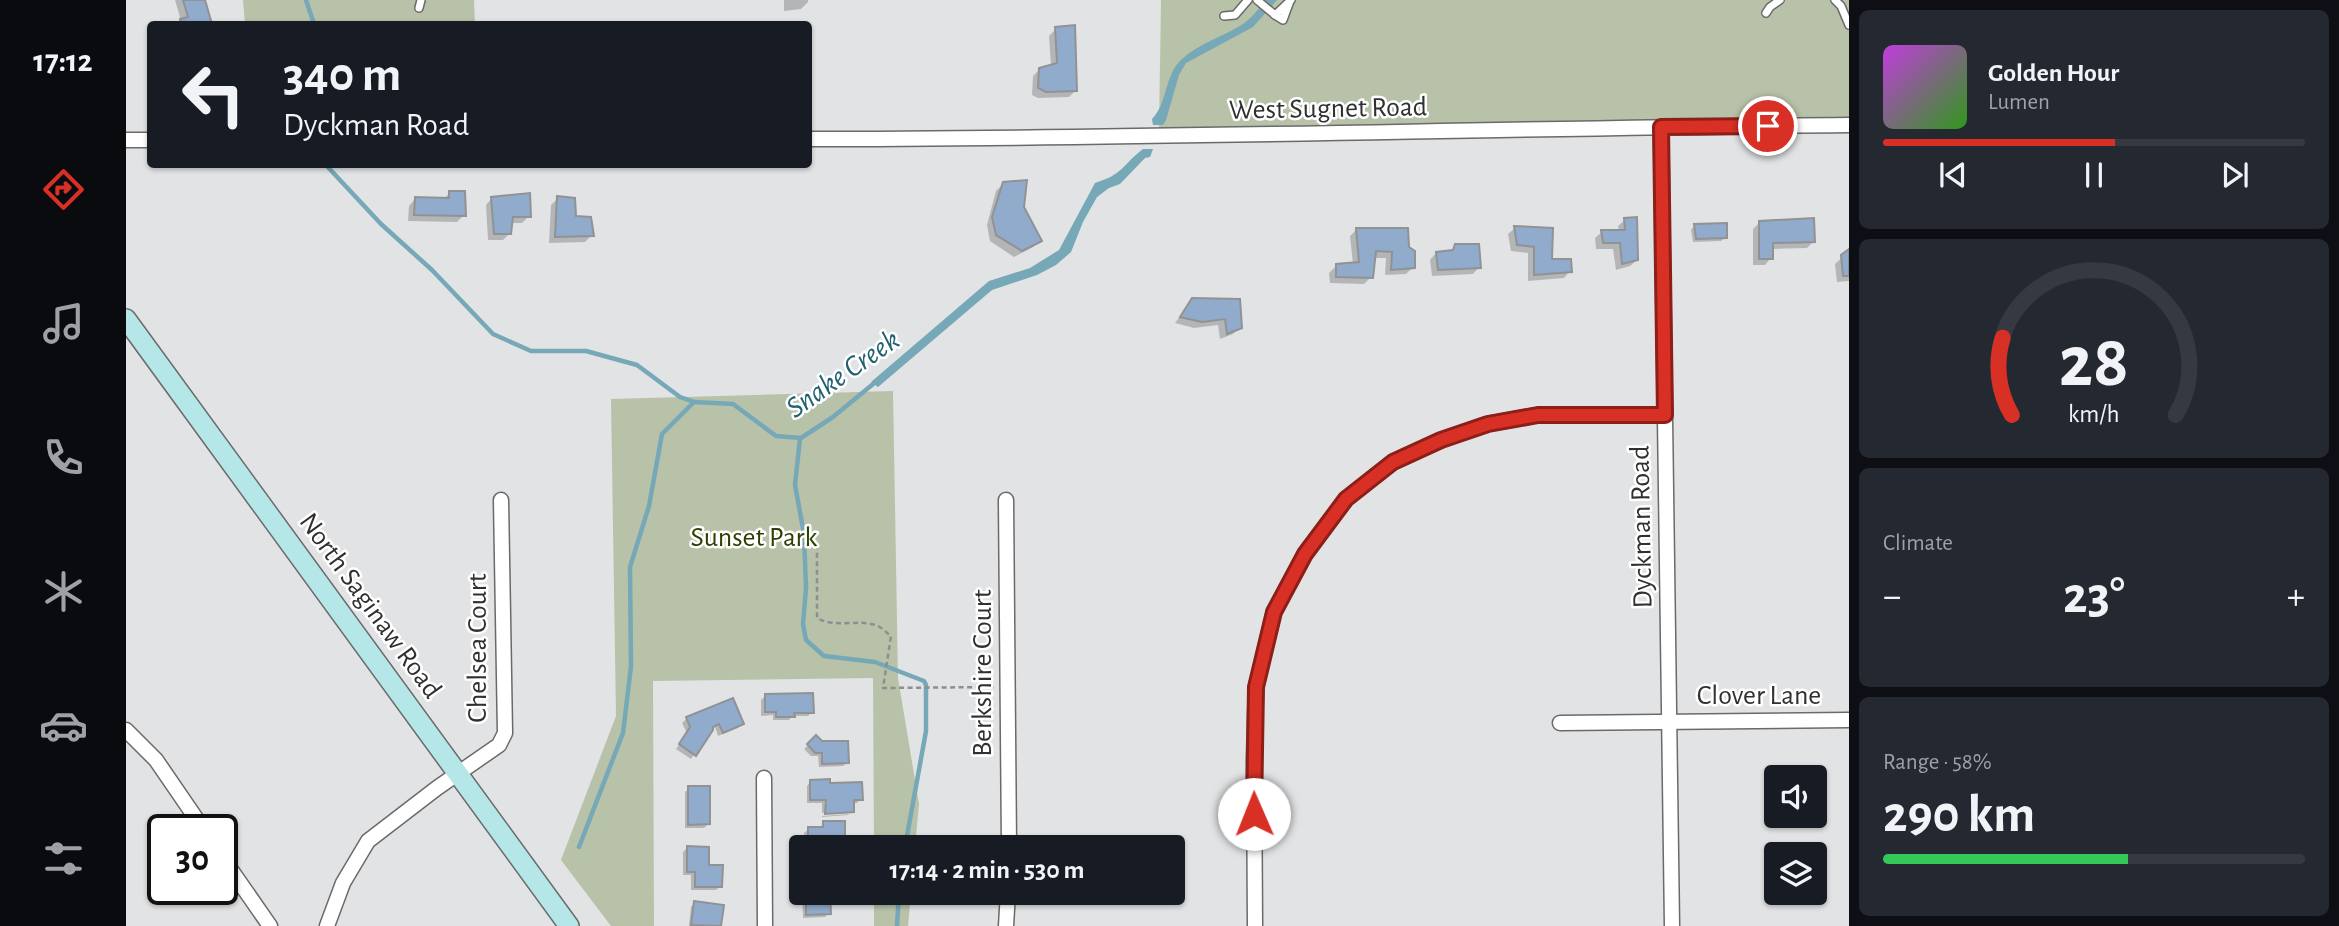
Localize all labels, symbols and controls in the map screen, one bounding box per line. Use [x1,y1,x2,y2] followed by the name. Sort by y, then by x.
[33,45,93,77] text: 17:12
[168,49,259,140] icon: left
[283,51,401,100] text: 340 m
[1988,60,2119,86] text: Golden Hour
[1988,91,2050,114] text: Lumen
[1229,93,1427,125] street label: West Sugnet Road
[1738,96,1798,156] pin
[1749,107,1787,145] icon: arrive
[283,109,469,141] text: Dyckman Road
[1934,156,1972,194] icon: previous
[2075,156,2113,194] icon: pause
[2216,156,2254,194] icon: next
[39,165,88,214] icon: directions
[39,299,88,348] icon: music
[781,324,905,424] water label: Snake Creek
[2059,327,2129,400] text: 28
[2068,401,2120,426] text: km/h
[39,433,88,482] icon: phone
[1627,445,1657,609] street label: Dyckman Road
[294,508,446,704] street label: North Saginaw Road
[691,524,818,552] park label: Sunset Park
[1883,532,1953,555] text: Climate
[39,567,88,616] icon: climate
[2063,570,2125,622] text: 23°
[464,573,492,723] street label: Chelsea Court
[1883,578,1901,616] text: −
[2287,578,2305,616] text: +
[969,589,997,757] street label: Berkshire Court
[1697,682,1821,710] street label: Clover Lane
[39,701,88,750] icon: car
[1883,751,1992,774] text: Range · 58%
[1764,765,1827,905] map controls
[1764,765,1827,828] button: sound
[1217,777,1291,851] position arrow
[1883,789,2035,841] text: 290 km
[147,814,238,905] speed limit sign: 30
[39,834,88,883] icon: filters
[1764,842,1827,905] button: layers
[889,857,1085,883] text: 17:14 · 2 min · 530 m

